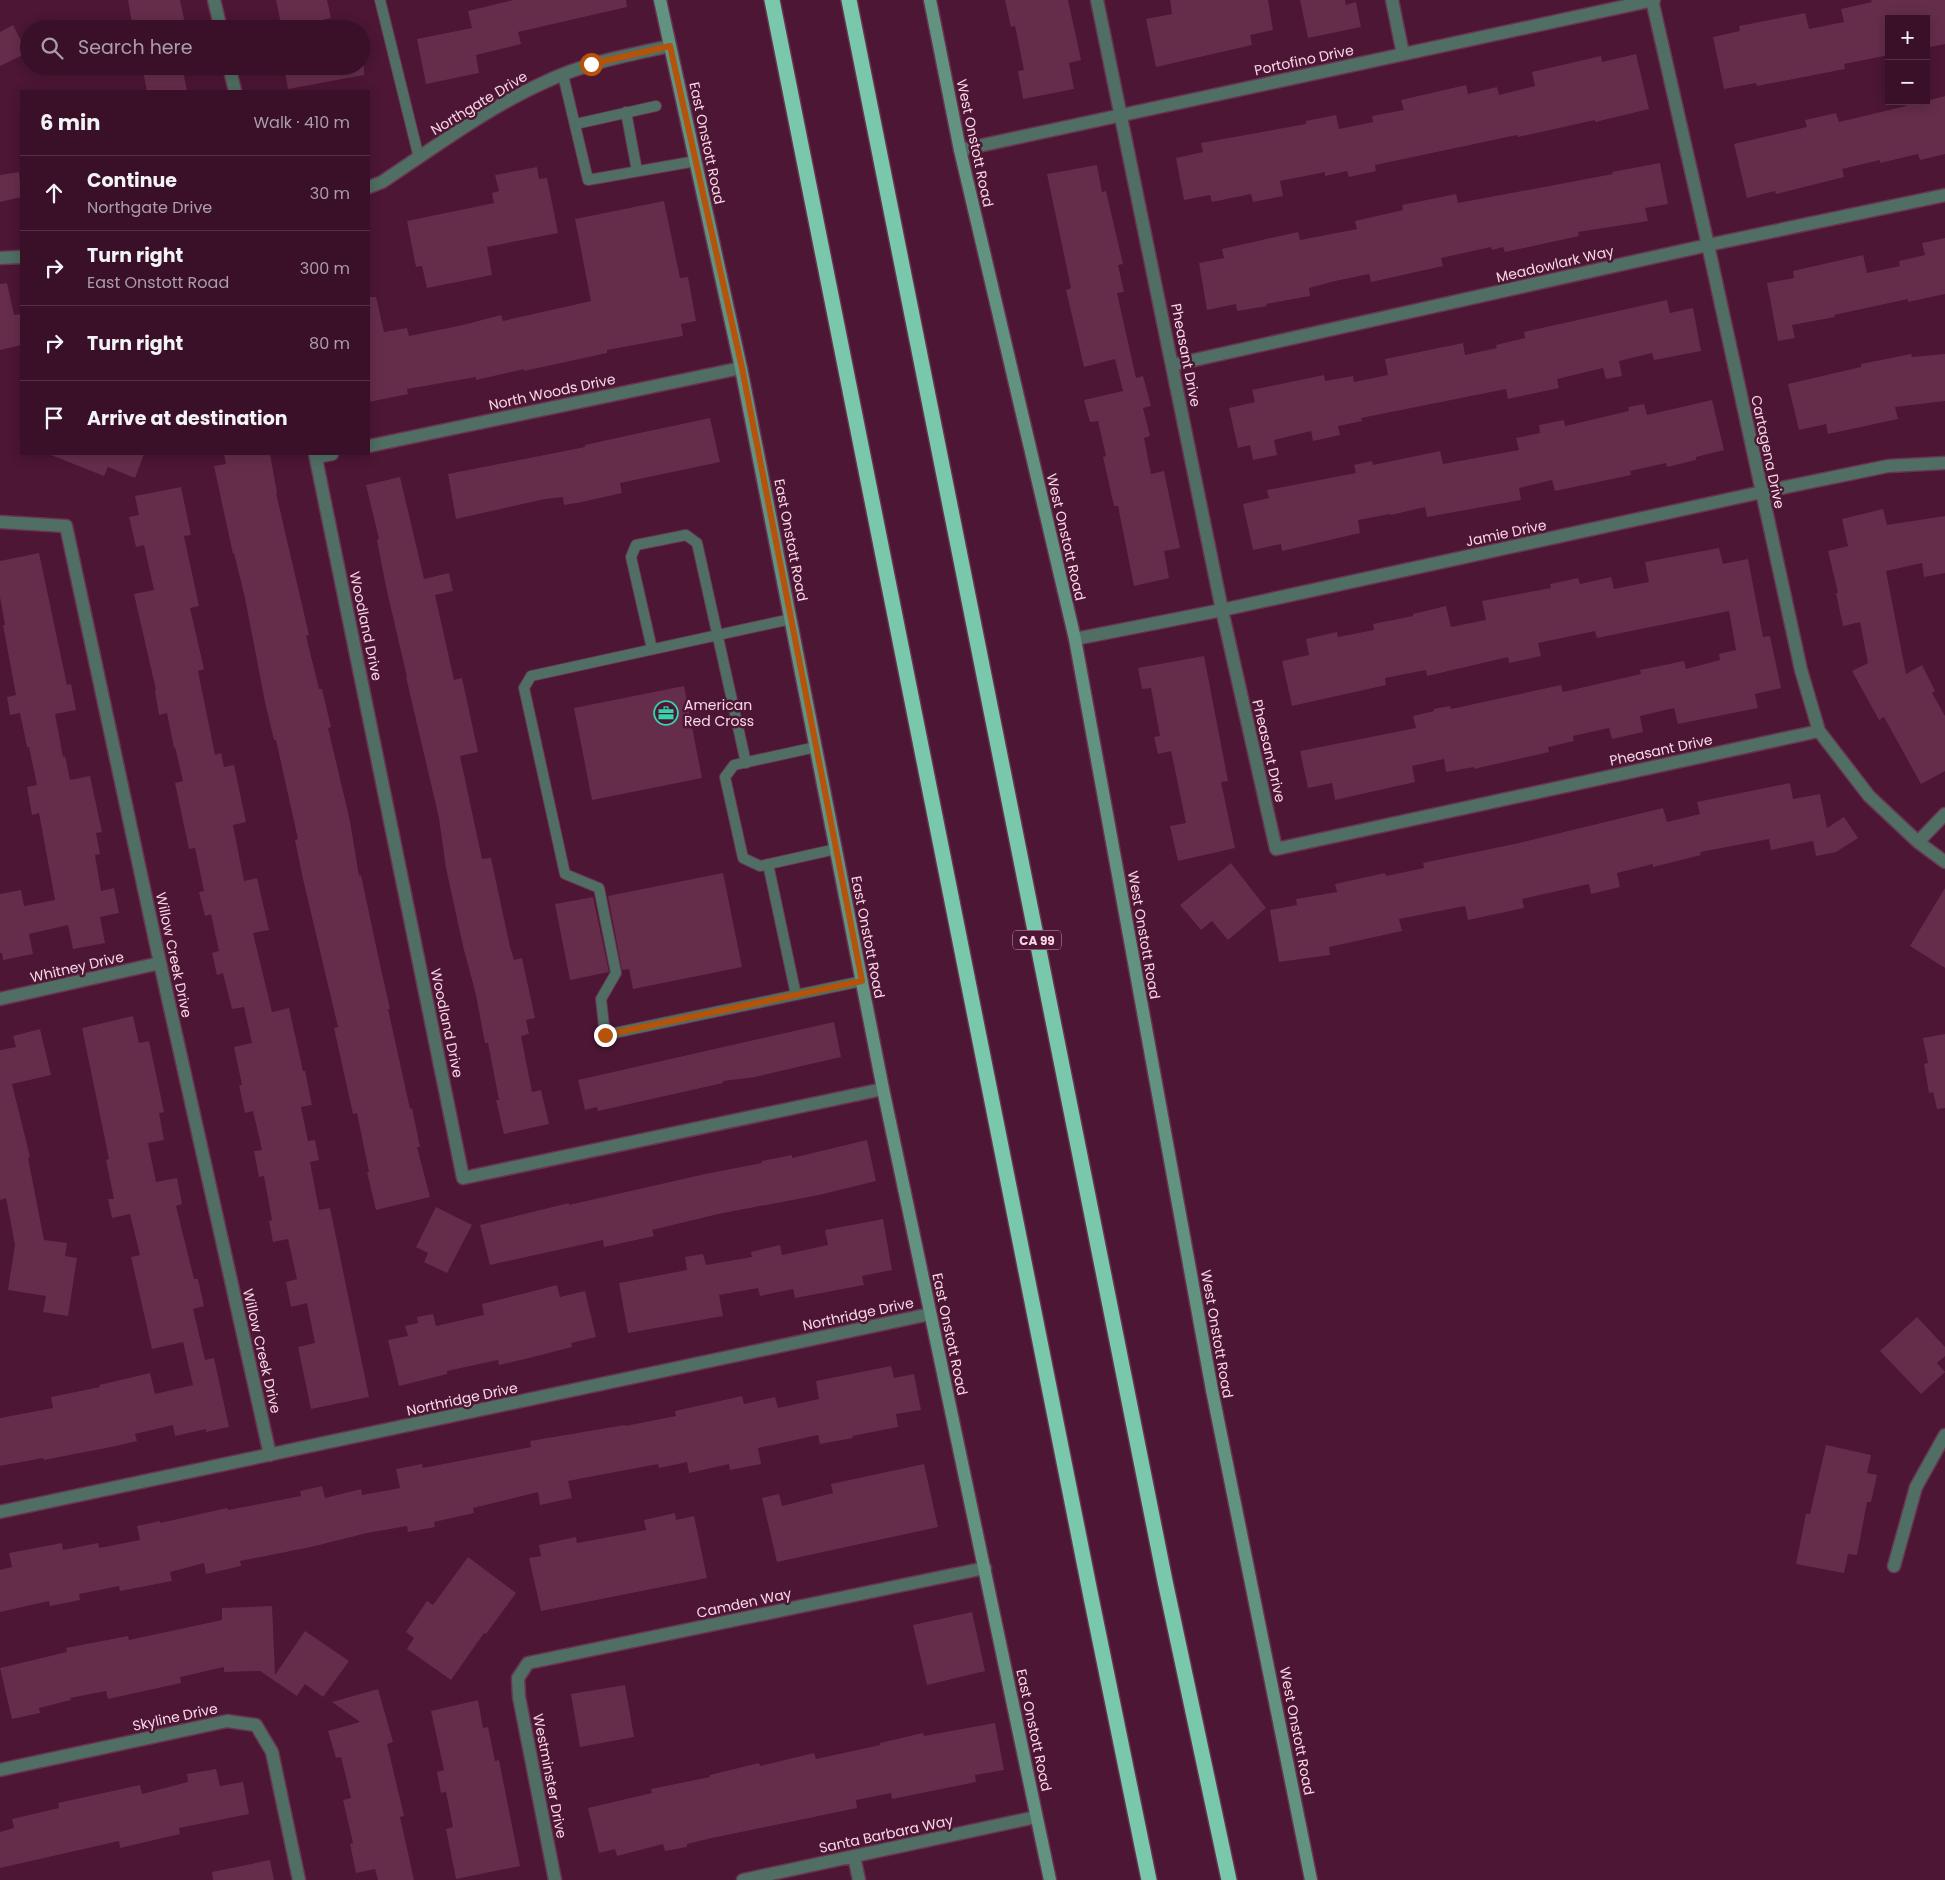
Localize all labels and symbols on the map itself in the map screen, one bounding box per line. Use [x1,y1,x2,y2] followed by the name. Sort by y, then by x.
[1252,40,1356,80] street label: Portofino Drive
[580,53,603,76] route start
[427,66,531,140] street label: Northgate Drive
[952,77,998,209] street label: West Onstott Road
[684,80,730,206] street label: East Onstott Road
[1494,241,1616,287] street label: Meadowlark Way
[1166,302,1206,409] street label: Pheasant Drive
[487,369,617,415] street label: North Woods Drive
[1746,393,1790,511] street label: Cartagena Drive
[1042,471,1090,603] street label: West Onstott Road
[769,477,813,603] street label: East Onstott Road
[1464,515,1549,551] street label: Jamie Drive
[345,570,387,683] street label: Woodland Drive
[684,695,754,731] place label: American Red Cross
[1247,698,1291,805] street label: Pheasant Drive
[653,700,679,726] office icon: American Red Cross
[1608,729,1715,771] street label: Pheasant Drive
[1123,869,1165,1001] street label: West Onstott Road
[846,874,890,1000] street label: East Onstott Road
[151,891,197,1020] street label: Willow Creek Drive
[1013,930,1061,950] road number: CA 99
[28,946,126,987] street label: Whitney Drive
[426,967,468,1080] street label: Woodland Drive
[594,1024,617,1047] route end
[1196,1268,1238,1400] street label: West Onstott Road
[927,1271,973,1397] street label: East Onstott Road
[238,1287,286,1416] street label: Willow Creek Drive
[801,1292,916,1336] street label: Northridge Drive
[405,1377,520,1421] street label: Northridge Drive
[695,1583,793,1623] street label: Camden Way
[1275,1665,1319,1797] street label: West Onstott Road
[1011,1667,1057,1793] street label: East Onstott Road
[131,1698,220,1736] street label: Skyline Drive
[528,1712,572,1840] street label: Westminster Drive
[817,1810,955,1858] street label: Santa Barbara Way

